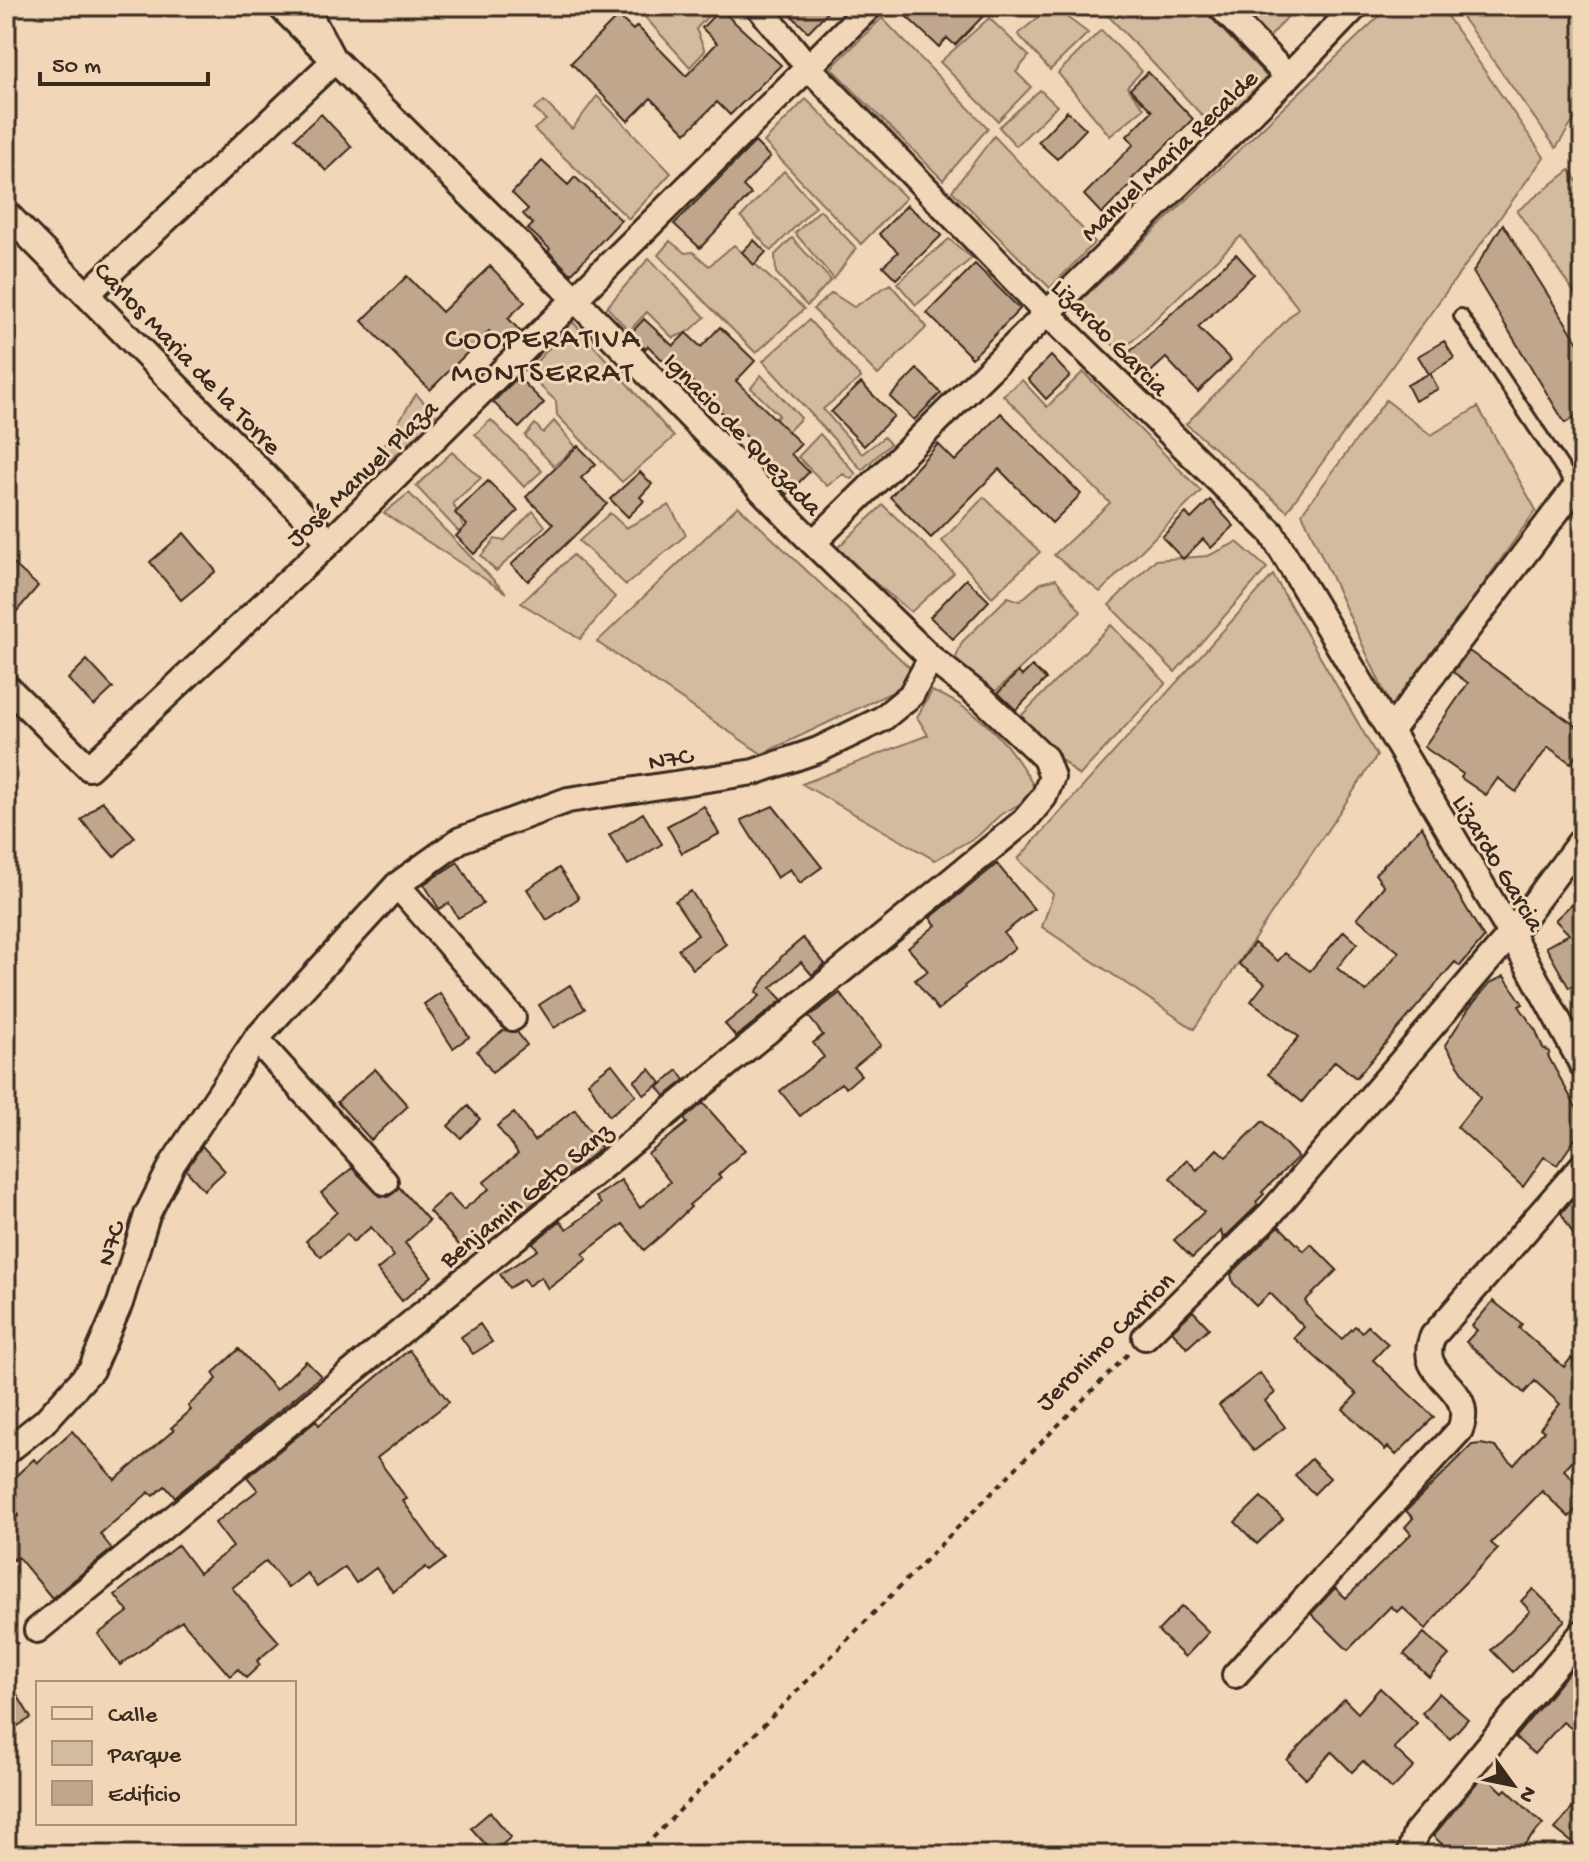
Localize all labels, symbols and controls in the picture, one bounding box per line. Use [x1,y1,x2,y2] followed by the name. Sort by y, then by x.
[40,36,208,86] scale bar
[52,53,101,82] text: 50 m
[1076,64,1267,250] street label: Manuel Maria Recalde
[85,257,287,464] street label: Carlos Maria de la Torre
[1042,274,1174,406] street label: Lizardo Garcia
[445,324,641,393] district label: COOPERATIVA MONTSERRAT
[655,348,828,525] street label: Ignacio de Quezada
[282,394,448,556] street label: José Manuel Plaza
[646,742,697,780] street label: N7C
[1443,790,1550,940] street label: Lizardo Garcia
[434,1117,622,1278] street label: Benjamin Geto Sanz
[92,1217,135,1270] street label: N7C
[1031,1267,1184,1419] street label: Jeronimo Carrion
[36,1681,296,1825] legend
[108,1702,158,1731] text: Calle
[107,1742,182,1771] text: Parque
[1473,1745,1553,1825] north arrow
[1512,1781,1541,1807] text: N
[108,1782,181,1811] text: Edificio

